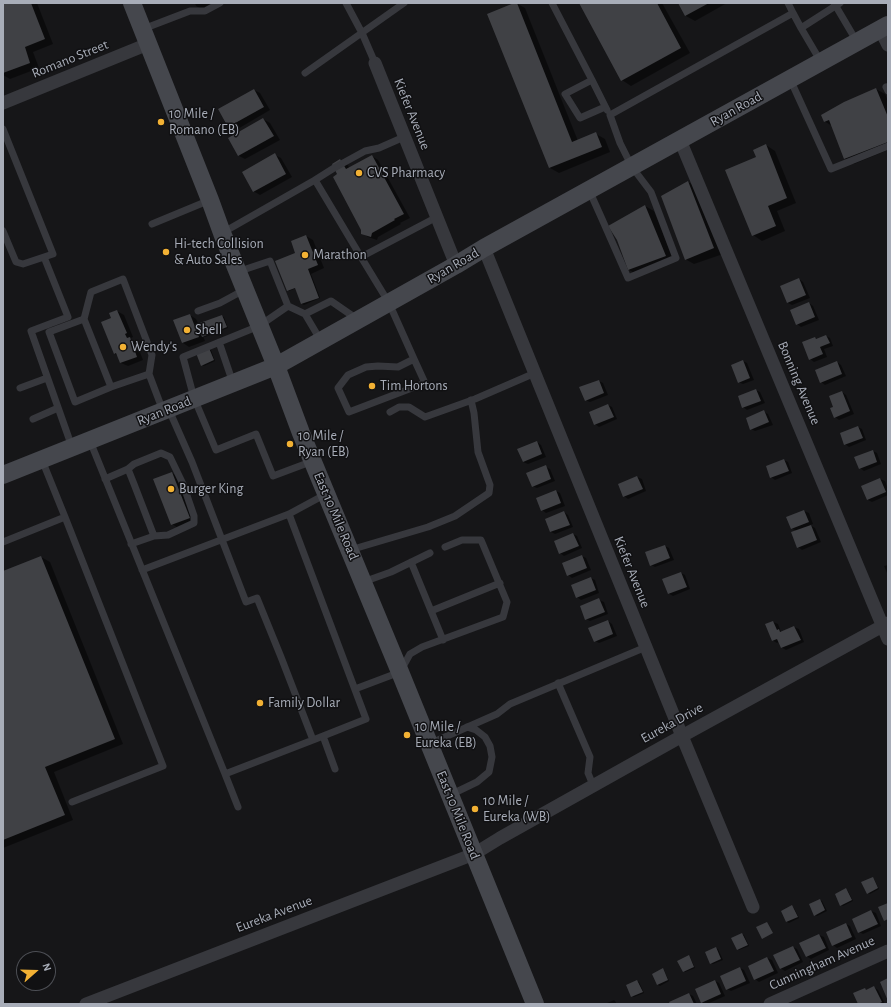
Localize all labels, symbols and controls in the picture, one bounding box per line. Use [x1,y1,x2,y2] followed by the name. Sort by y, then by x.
[29,36,111,82] street label: Romano Street
[390,76,434,152] street label: Kiefer Avenue
[707,88,765,130] street label: Ryan Road
[169,106,240,138] place label: 10 Mile / Romano (EB)
[156,117,166,127] marker: 10 Mile / Romano (EB)
[367,165,445,181] place label: CVS Pharmacy
[354,168,364,178] marker: CVS Pharmacy
[174,236,264,268] place label: Hi-tech Collision & Auto Sales
[424,244,482,288] street label: Ryan Road
[161,247,171,257] marker: Hi-tech Collision & Auto Sales
[313,247,367,263] place label: Marathon
[300,250,310,260] marker: Marathon
[195,322,222,338] place label: Shell
[182,325,192,335] marker: Shell
[131,339,177,355] place label: Wendy's
[774,339,824,427] street label: Bonning Avenue
[118,342,128,352] marker: Wendy's
[380,378,448,394] place label: Tim Hortons
[367,381,377,391] marker: Tim Hortons
[134,393,194,429] street label: Ryan Road
[298,428,350,460] place label: 10 Mile / Ryan (EB)
[285,439,295,449] marker: 10 Mile / Ryan (EB)
[310,469,362,563] street label: East 10 Mile Road
[179,481,243,497] place label: Burger King
[166,484,176,494] marker: Burger King
[610,534,654,610] street label: Kiefer Avenue
[268,695,340,711] place label: Family Dollar
[255,698,265,708] marker: Family Dollar
[638,699,706,747] street label: Eureka Drive
[415,719,477,752] place label: 10 Mile / Eureka (EB)
[402,730,412,740] marker: 10 Mile / Eureka (EB)
[433,768,483,862] street label: East 10 Mile Road
[483,793,551,826] place label: 10 Mile / Eureka (WB)
[470,804,480,814] marker: 10 Mile / Eureka (WB)
[234,892,314,936] street label: Eureka Avenue
[767,932,877,994] street label: Cunningham Avenue
[16,951,56,991] north arrow
[40,962,53,973] text: N

